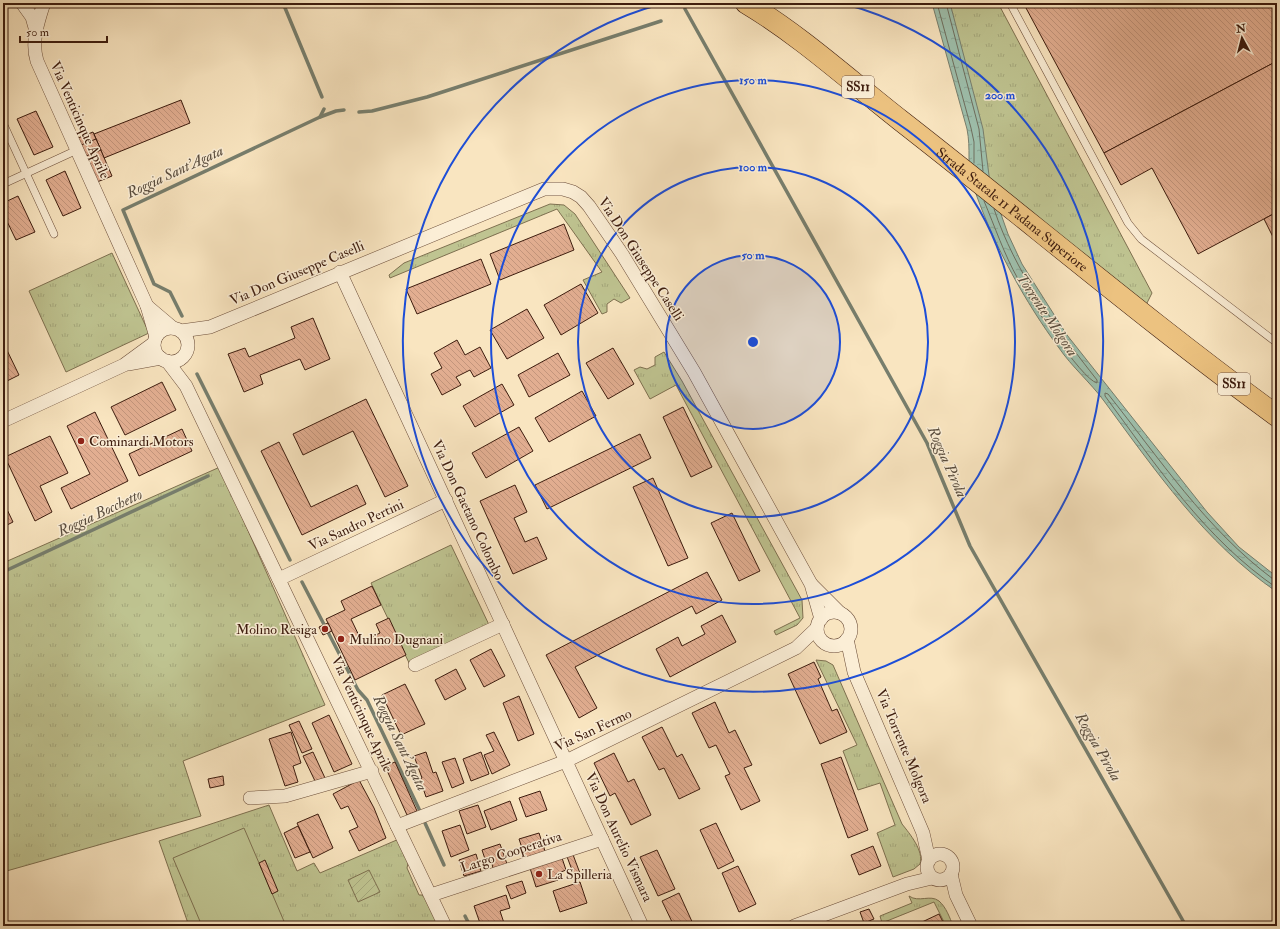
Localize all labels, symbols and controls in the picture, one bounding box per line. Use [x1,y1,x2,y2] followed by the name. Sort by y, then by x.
[20,18,107,44] scale bar
[1222,18,1262,58] north arrow
[1234,21,1248,36] text: N
[26,25,50,40] text: 50 m
[46,59,114,182] street label: Via Venticinque Aprile
[739,73,767,88] text: 150 m
[842,76,874,98] road number: SS11
[985,88,1016,103] text: 200 m
[123,141,227,203] water label: Roggia Sant'Agata
[933,143,1092,275] street label: Strada Statale 11 Padana Superiore
[739,160,768,175] text: 100 m
[594,194,688,325] street label: Via Don Giuseppe Caselli
[227,237,367,310] street label: Via Don Giuseppe Caselli
[741,248,765,263] text: 50 m
[1012,270,1082,360] water label: Torrente Molgora
[746,335,760,349] centre of rings
[1218,373,1250,395] road number: SS11
[922,422,971,501] water label: Roggia Pirola
[89,433,194,450] place label: Cominardi Motors
[76,436,86,446] marker: Cominardi Motors
[428,437,508,583] street label: Via Don Gaetano Colombo
[54,485,145,541] water label: Roggia Bocchetto
[306,495,406,554] street label: Via Sandro Pertini
[236,621,317,638] place label: Molino Resiga
[320,624,330,634] marker: Molino Resiga
[349,631,443,648] place label: Mulino Dugnani
[336,634,346,644] marker: Mulino Dugnani
[327,653,396,775] street label: Via Venticinque Aprile
[872,686,936,806] street label: Via Torrente Molgora
[368,691,432,794] water label: Roggia Sant'Agata
[552,705,634,755] street label: Via San Fermo
[1070,708,1125,785] water label: Roggia Pirola
[582,770,657,905] street label: Via Don Aurelio Vismara
[458,828,564,877] street label: Largo Cooperativa
[547,866,612,884] place label: La Spilleria
[534,869,544,879] marker: La Spilleria

